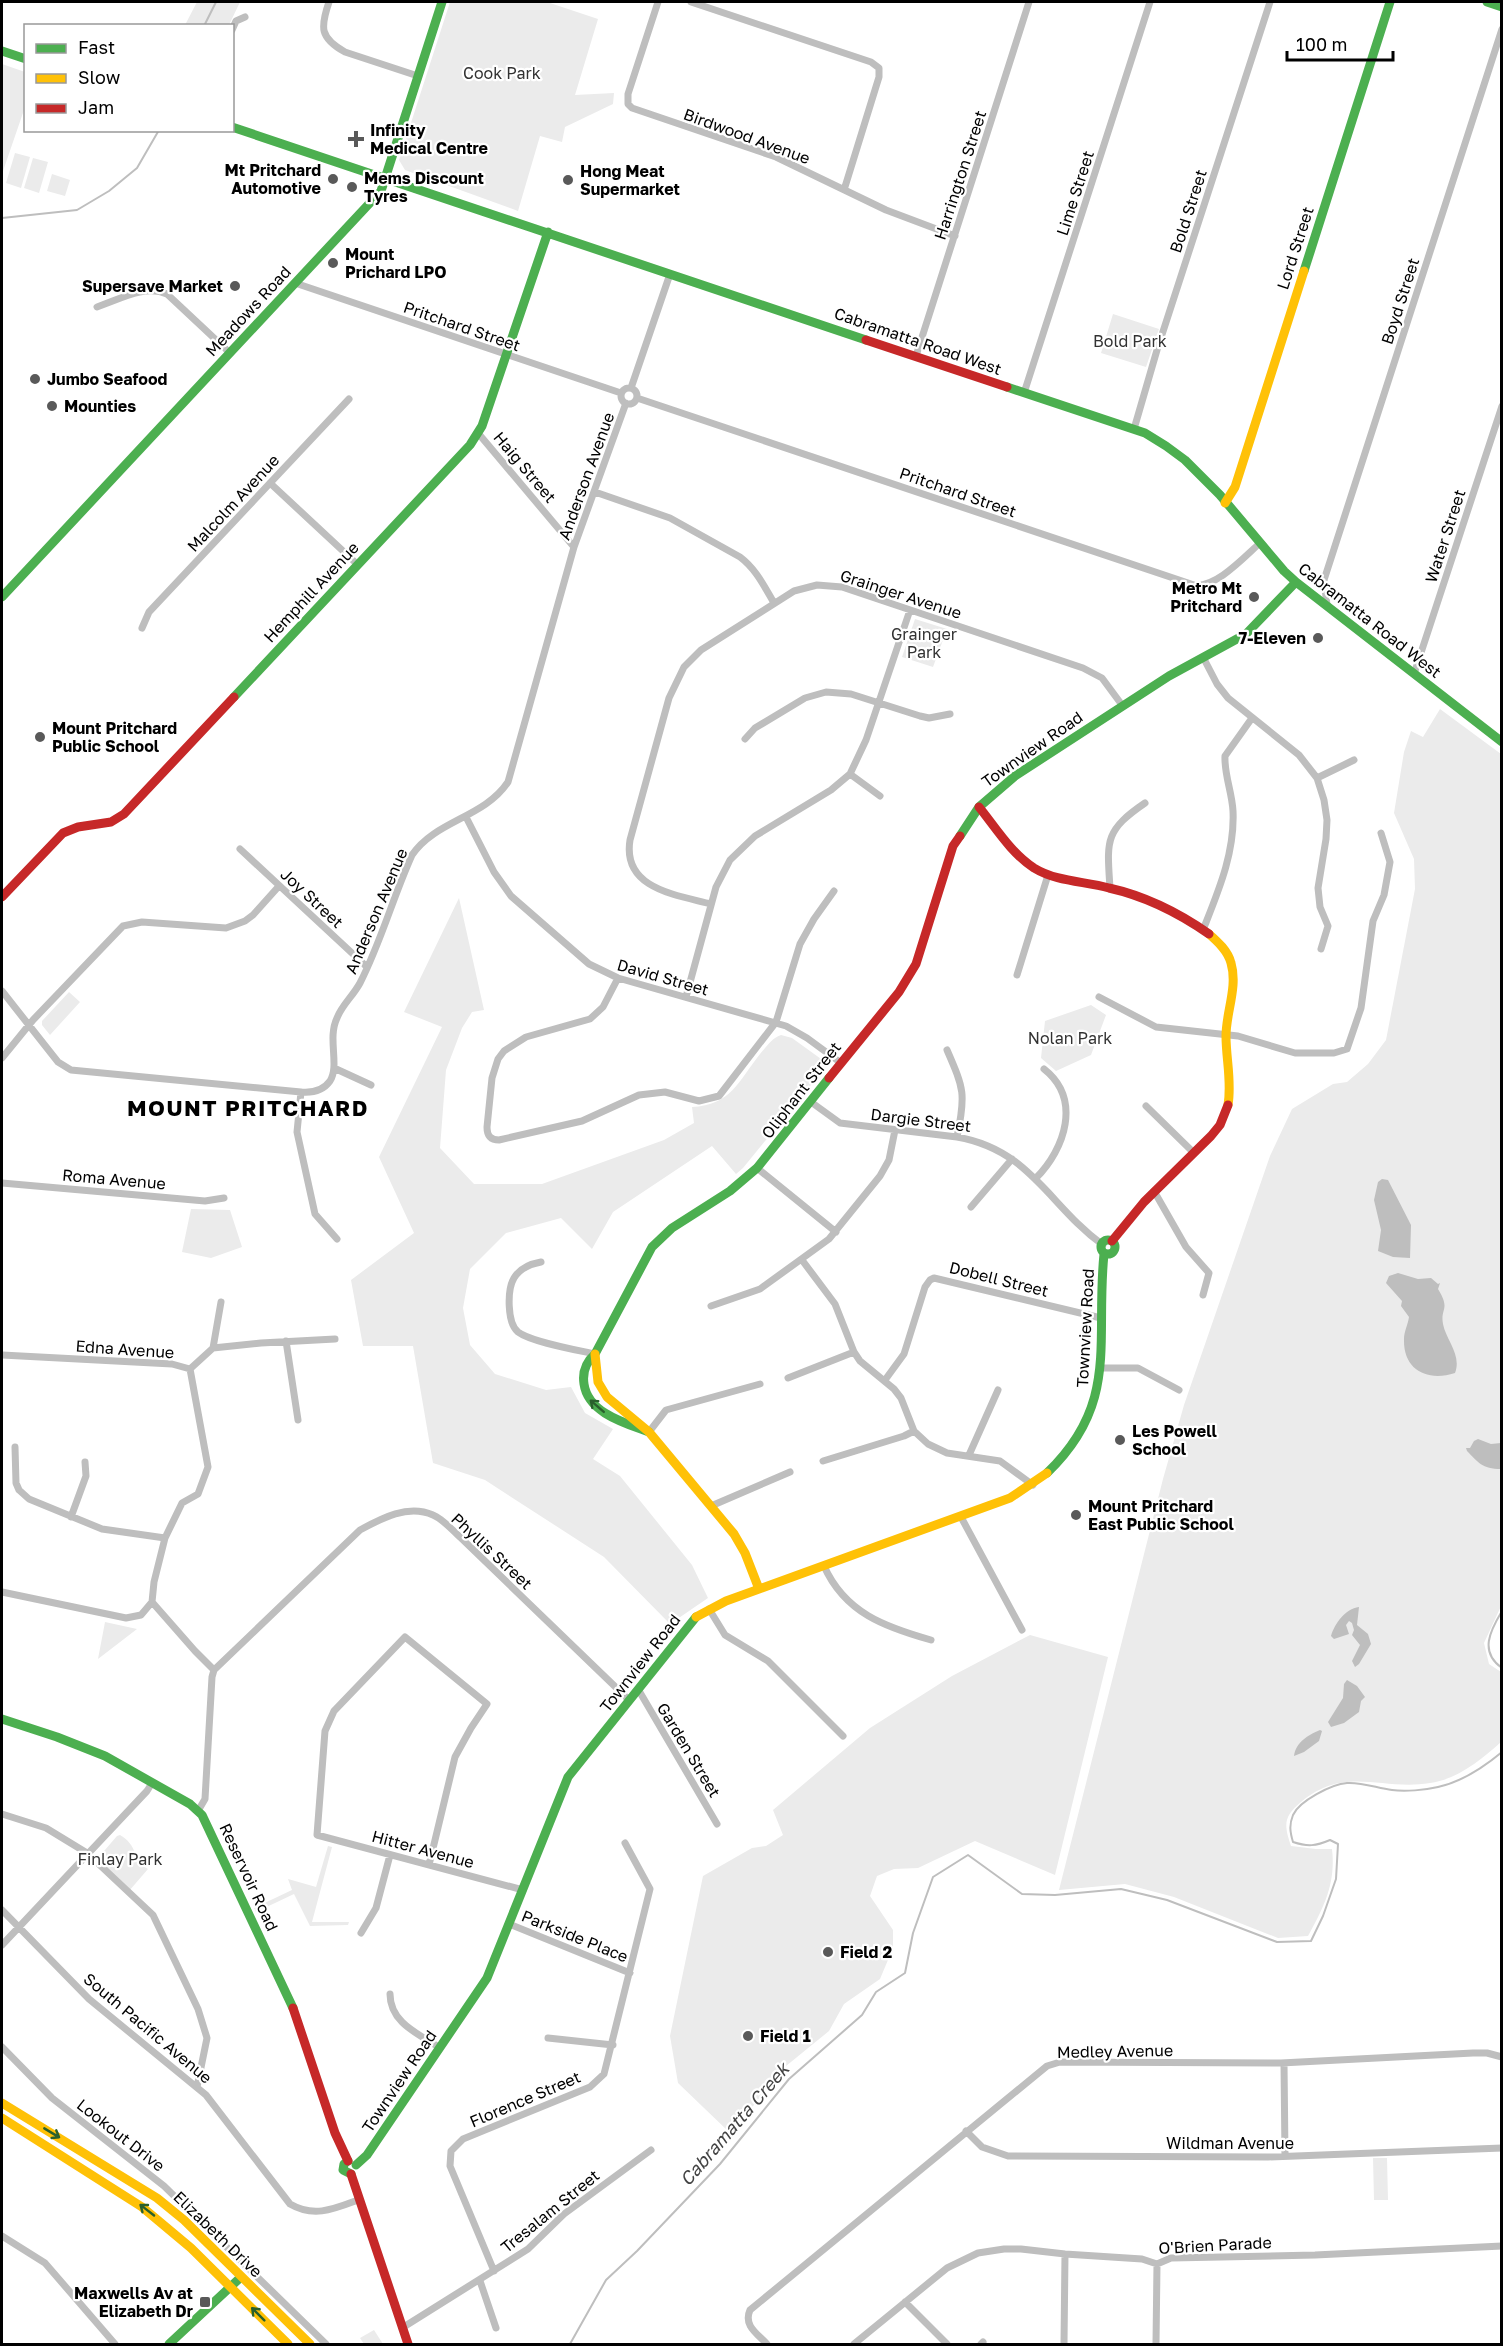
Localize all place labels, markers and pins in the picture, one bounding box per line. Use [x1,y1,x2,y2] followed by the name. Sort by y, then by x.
[370,120,488,158] place label: Infinity Medical Centre
[347,130,365,148] marker: Infinity Medical Centre
[225,160,321,198] place label: Mt Pritchard Automotive
[580,161,680,199] place label: Hong Meat Supermarket
[364,168,484,206] place label: Mems Discount Tyres
[326,172,340,186] marker: Mt Pritchard Automotive
[561,173,575,187] marker: Hong Meat Supermarket
[345,180,359,194] marker: Mems Discount Tyres
[345,244,447,282] place label: Mount Prichard LPO
[326,256,340,270] marker: Mount Prichard LPO
[82,276,223,296] place label: Supersave Market
[228,279,242,293] marker: Supersave Market
[47,369,167,389] place label: Jumbo Seafood
[28,372,42,386] marker: Jumbo Seafood
[64,396,136,416] place label: Mounties
[45,399,59,413] marker: Mounties
[1170,578,1242,616] place label: Metro Mt Pritchard
[1247,590,1261,604] marker: Metro Mt Pritchard
[1238,628,1306,648] place label: 7-Eleven
[1311,631,1325,645] marker: 7-Eleven
[52,718,177,756] place label: Mount Pritchard Public School
[33,730,47,744] marker: Mount Pritchard Public School
[1132,1421,1218,1459] place label: Les Powell School
[1113,1433,1127,1447] marker: Les Powell School
[1088,1496,1234,1534] place label: Mount Pritchard East Public School
[1069,1508,1083,1522] marker: Mount Pritchard East Public School
[840,1942,892,1962] place label: Field 2
[821,1945,835,1959] marker: Field 2
[760,2026,811,2046] place label: Field 1
[741,2029,755,2043] marker: Field 1
[74,2283,193,2321] place label: Maxwells Av at Elizabeth Dr
[198,2295,212,2309] marker: Maxwells Av at Elizabeth Dr

